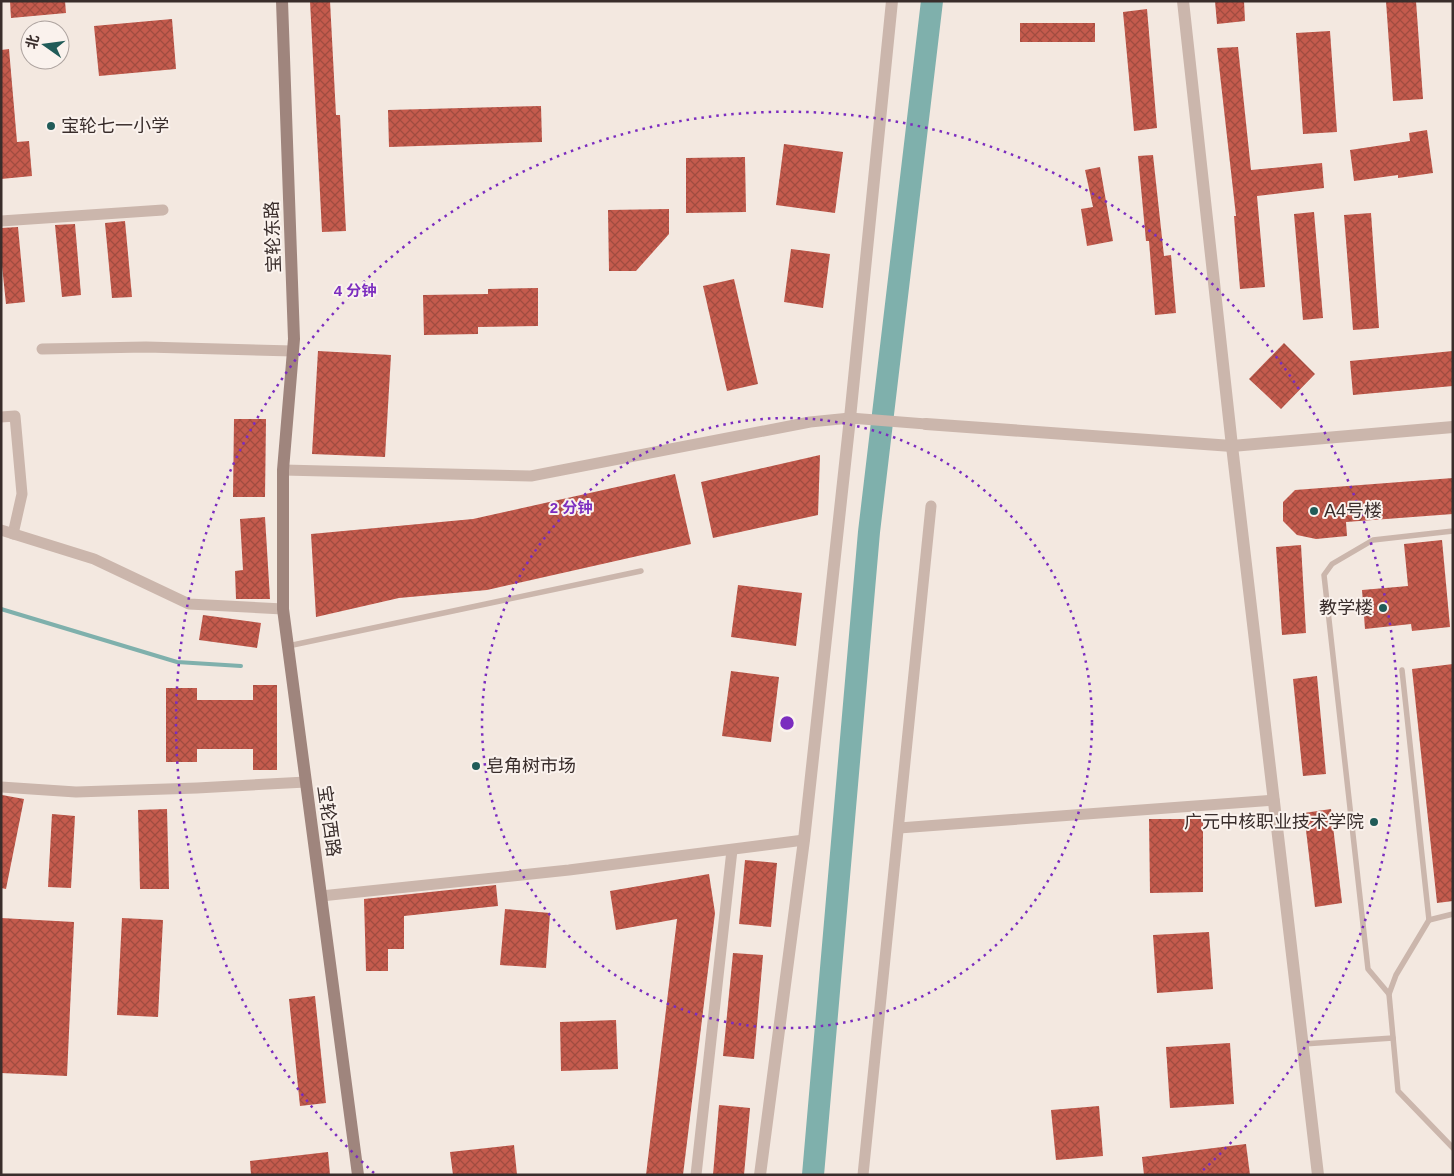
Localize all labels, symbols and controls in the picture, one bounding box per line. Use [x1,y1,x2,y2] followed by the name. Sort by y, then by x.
[20,20,70,70] north arrow
[23,33,42,51] text: 北
[61,116,169,136] place label: 宝轮七一小学
[45,120,57,132] marker: 宝轮七一小学
[262,201,284,273] street label: 宝轮东路
[334,282,376,299] text: 4 分钟
[550,499,592,516] text: 2 分钟
[1324,501,1382,521] place label: A4号楼
[1308,505,1320,517] marker: A4号楼
[1319,598,1373,618] place label: 教学楼
[1377,602,1389,614] marker: 教学楼
[778,714,796,732] centre of rings
[486,756,576,776] place label: 皂角树市场
[470,760,482,772] marker: 皂角树市场
[314,784,344,858] street label: 宝轮西路
[1184,812,1364,832] place label: 广元中核职业技术学院
[1368,816,1380,828] marker: 广元中核职业技术学院

